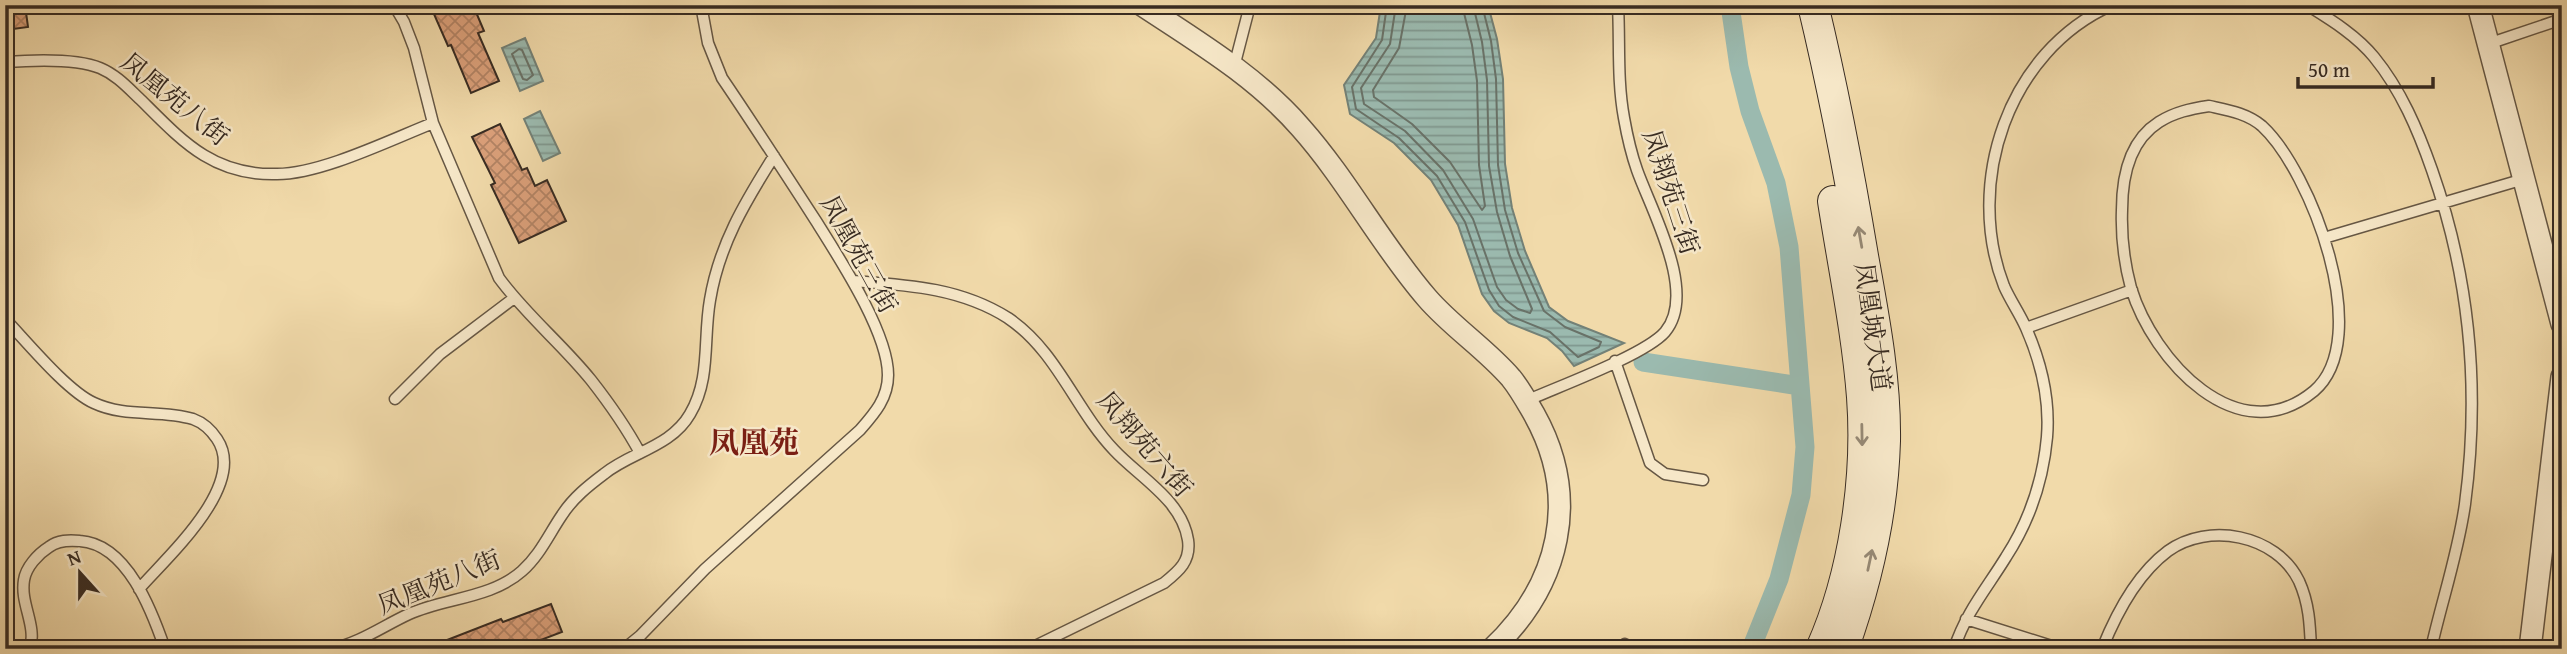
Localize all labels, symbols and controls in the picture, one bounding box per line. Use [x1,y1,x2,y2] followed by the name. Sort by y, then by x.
[113,43,238,155] street label: 凤凰苑八街
[2298,46,2432,90] scale bar
[2308,54,2350,85] text: 50 m
[1633,124,1710,260] street label: 凤翔苑三街
[811,187,908,320] street label: 凤凰苑三街
[1853,227,1866,249] one-way arrow
[1845,260,1902,394] street label: 凤凰城大道
[1088,382,1203,506] street label: 凤翔苑六街
[709,420,799,464] district label: 凤凰苑
[1855,423,1869,446] one-way arrow
[46,538,116,608] north arrow
[371,539,506,624] street label: 凤凰苑八街
[63,542,85,572] text: N
[1863,549,1877,572] one-way arrow

